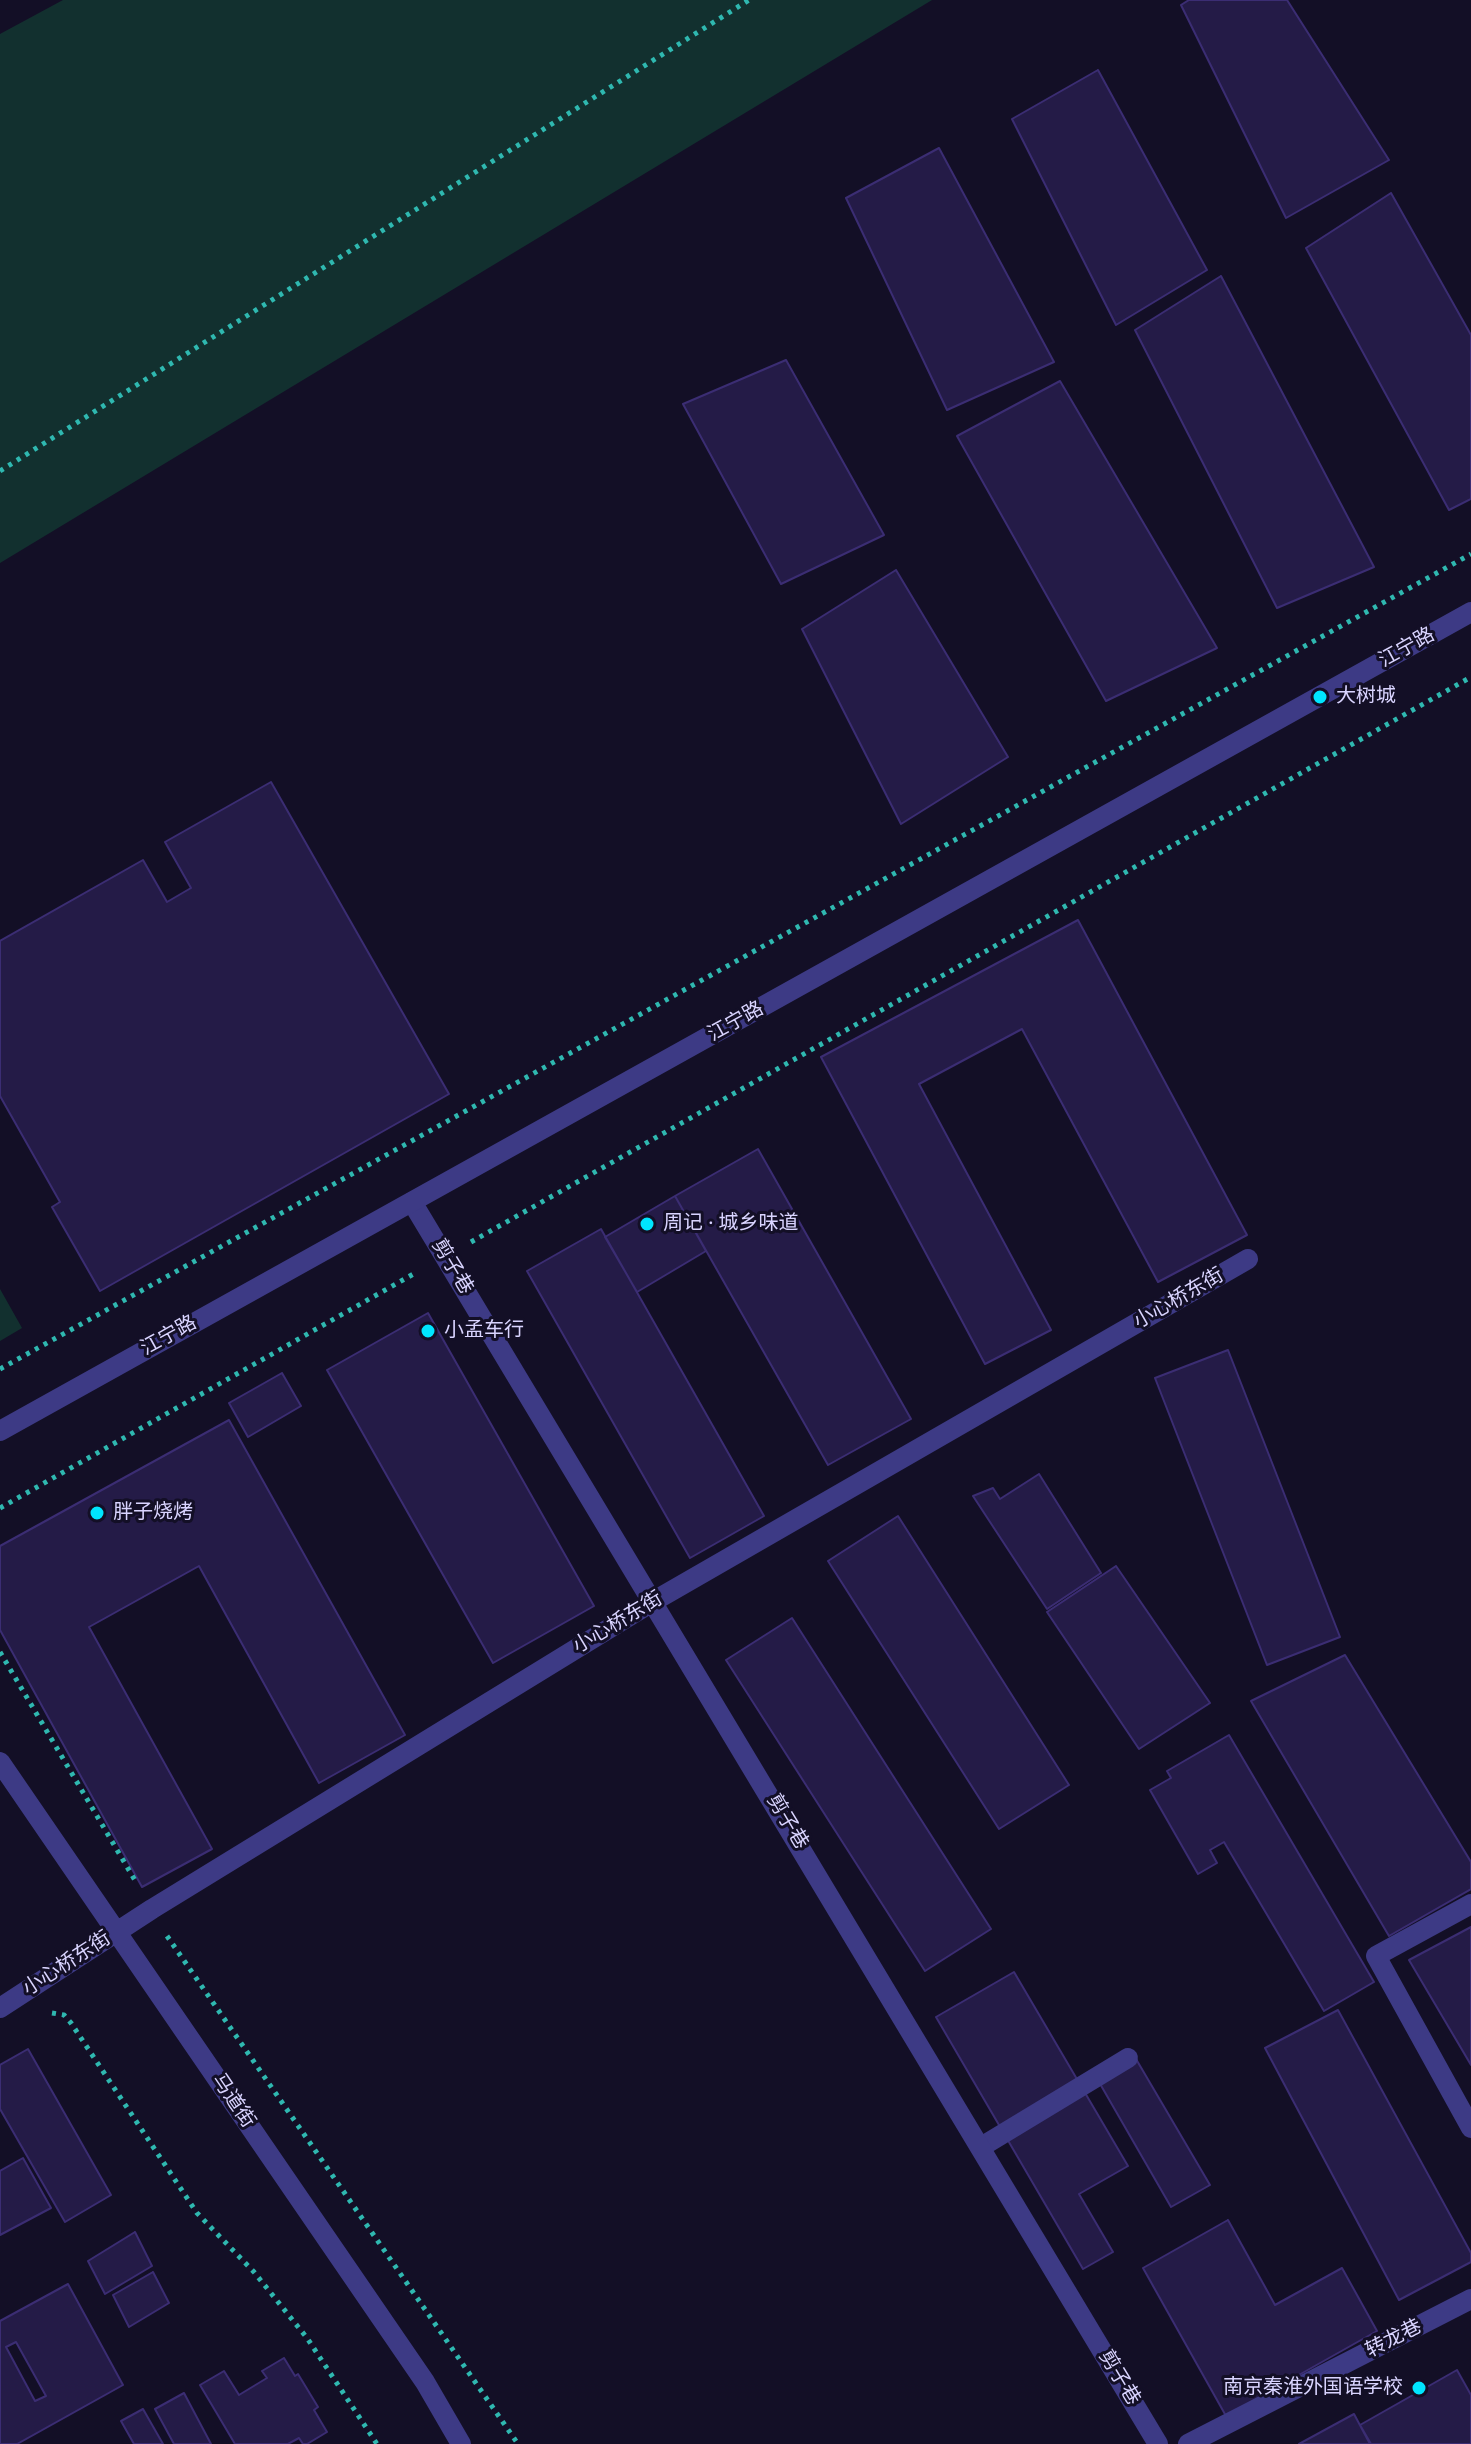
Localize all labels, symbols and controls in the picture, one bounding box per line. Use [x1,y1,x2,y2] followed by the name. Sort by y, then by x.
[1375,623,1439,673] street label: 江宁路
[1336,685,1396,709] place label: 大树城
[1311,688,1329,706] marker: 大树城
[704,997,768,1047] street label: 江宁路
[663,1212,799,1236] place label: 周记 · 城乡味道
[638,1215,656,1233] marker: 周记 · 城乡味道
[426,1235,478,1299] street label: 剪子巷
[1130,1264,1228,1334] street label: 小心桥东街
[137,1311,201,1361] street label: 江宁路
[444,1319,524,1343] place label: 小孟车行
[419,1322,437,1340] marker: 小孟车行
[113,1501,193,1525] place label: 胖子烧烤
[88,1504,106,1522] marker: 胖子烧烤
[569,1587,667,1659] street label: 小心桥东街
[761,1790,813,1854] street label: 剪子巷
[19,1927,115,2001] street label: 小心桥东街
[206,2069,260,2133] street label: 马道街
[1362,2315,1426,2363] street label: 转龙巷
[1093,2346,1145,2410] street label: 剪子巷
[1223,2376,1403,2400] place label: 南京秦淮外国语学校
[1410,2379,1428,2397] marker: 南京秦淮外国语学校

